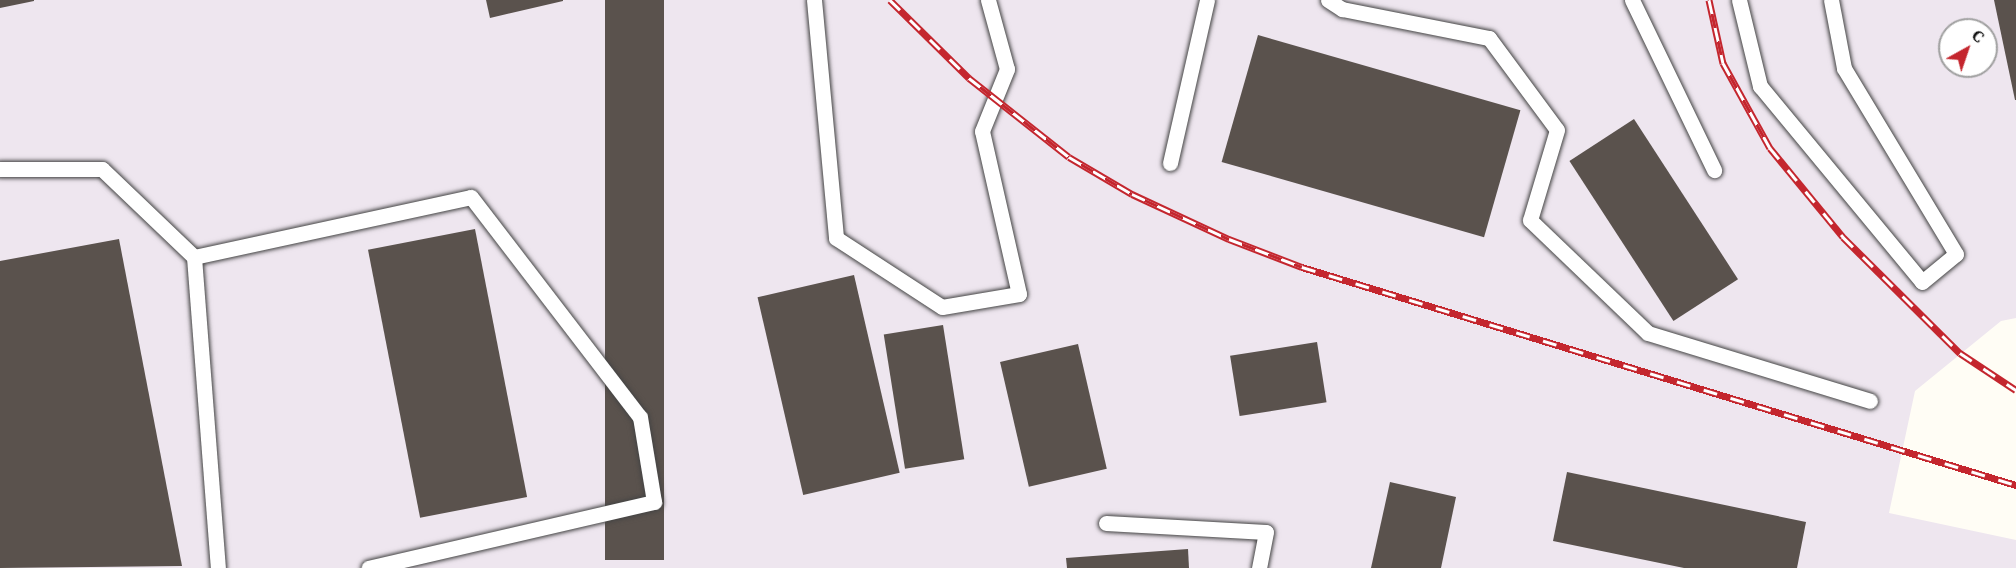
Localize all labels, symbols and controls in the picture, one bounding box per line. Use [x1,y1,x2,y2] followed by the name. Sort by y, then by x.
[1938,18,1998,78] north arrow
[1967,24,1989,47] text: С

